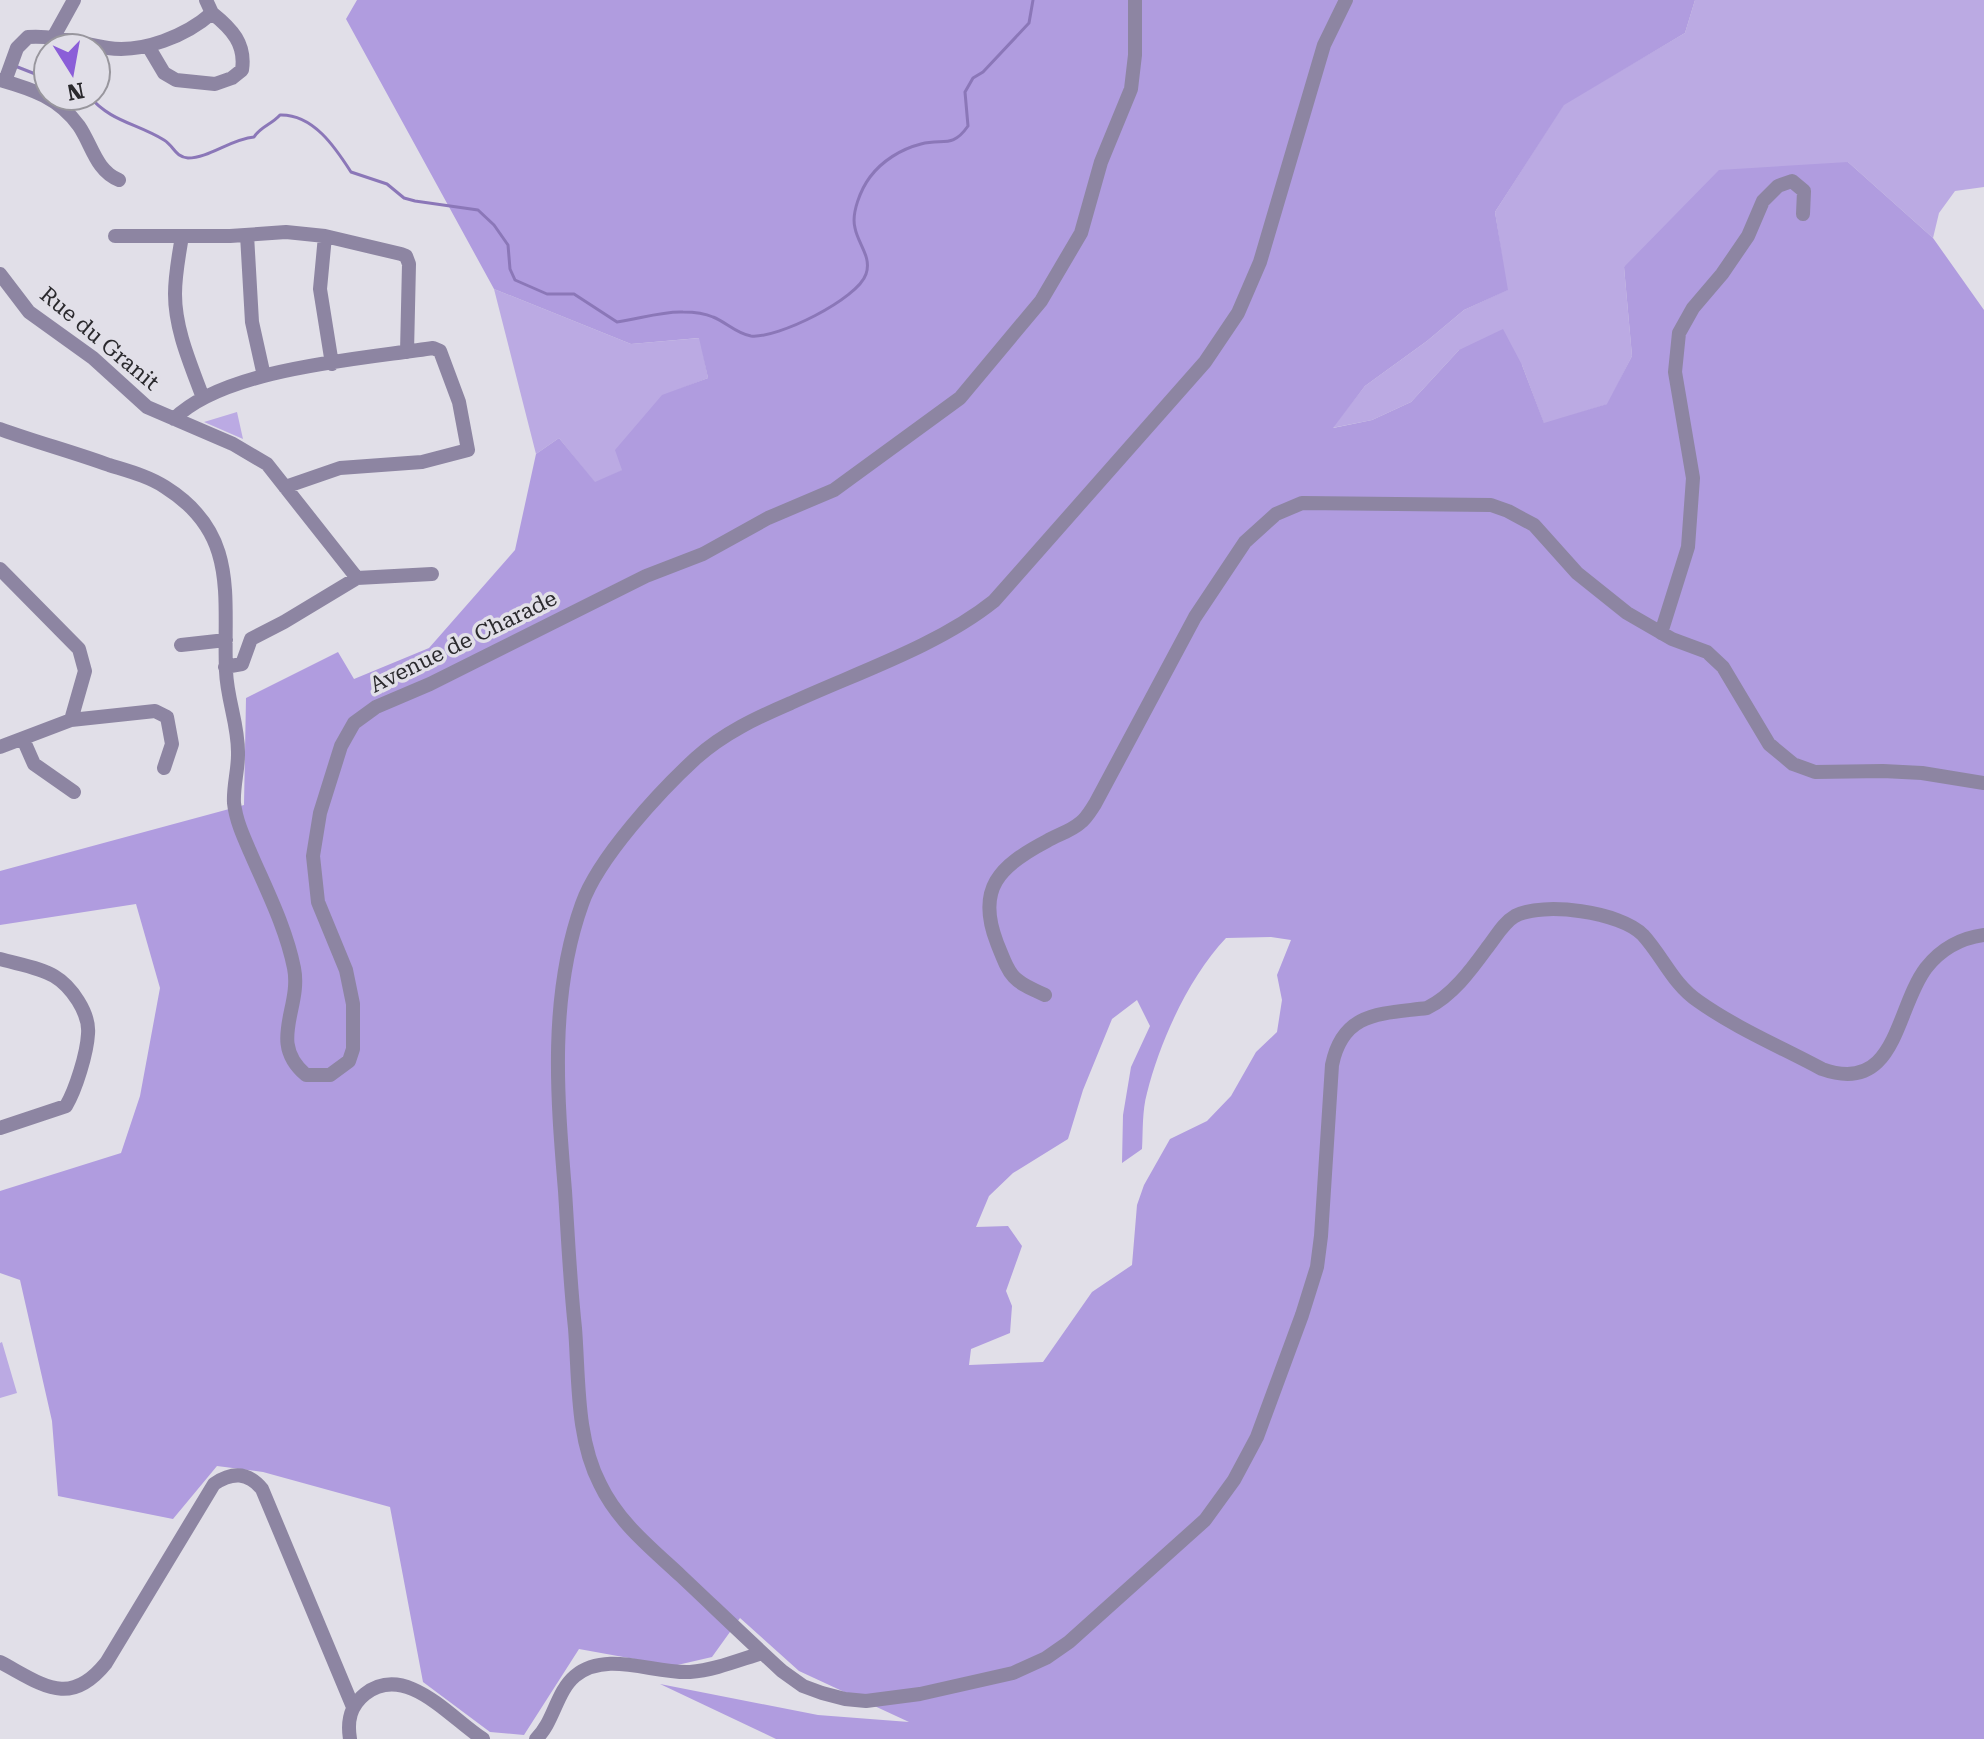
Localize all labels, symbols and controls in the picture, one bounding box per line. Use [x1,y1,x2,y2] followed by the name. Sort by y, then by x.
[32,32,112,112] north arrow
[65,77,86,105] text: N
[35,282,164,395] street label: Rue du Granit
[366,585,561,698] street label: Avenue de Charade

